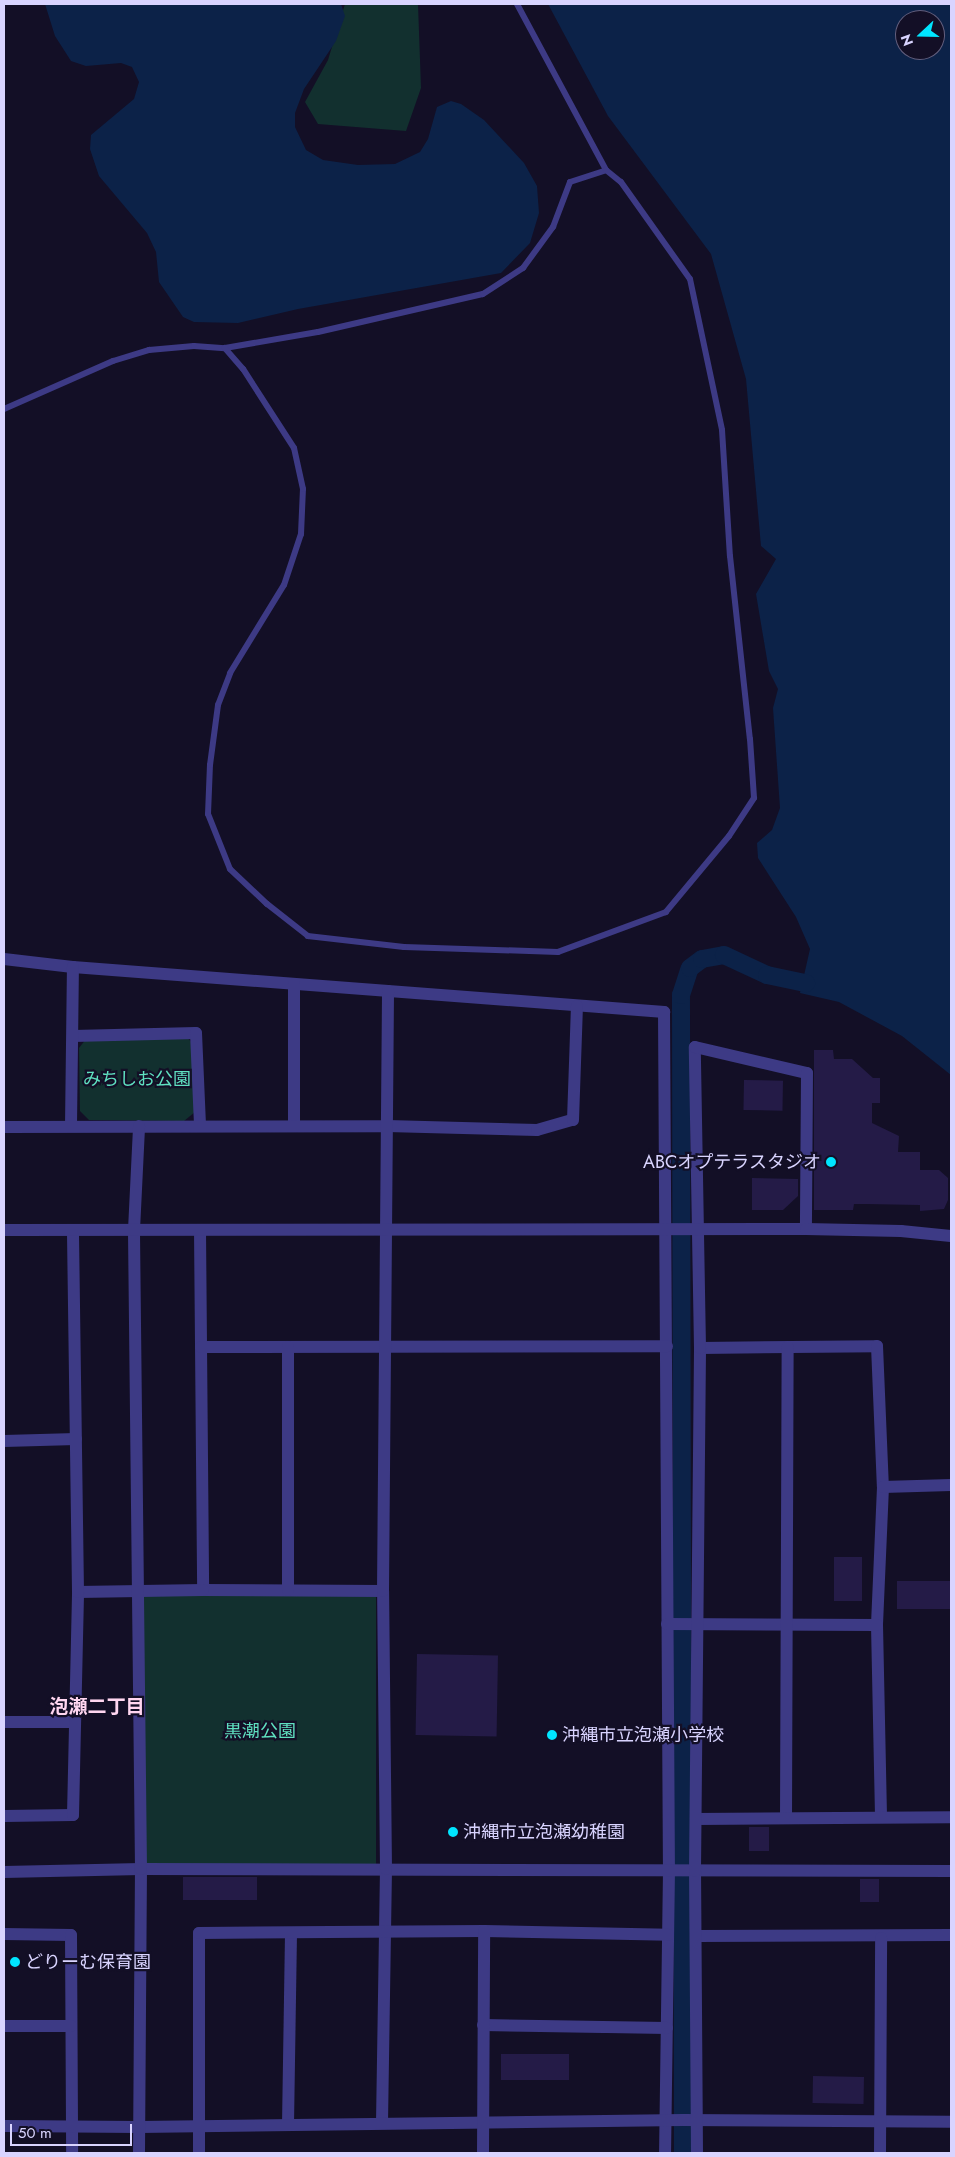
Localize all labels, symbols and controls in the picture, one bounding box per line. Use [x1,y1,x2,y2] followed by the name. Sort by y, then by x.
[895,10,945,60] north arrow
[896,31,918,49] text: N
[83,1068,191,1090] park label: みちしお公園
[643,1151,821,1173] place label: ABCオプテラスタジオ
[825,1156,837,1168] marker: ABCオプテラスタジオ
[50,1696,144,1718] district label: 泡瀬二丁目
[224,1720,296,1742] park label: 黒潮公園
[562,1724,724,1746] place label: 沖縄市立泡瀬小学校
[546,1729,558,1741] marker: 沖縄市立泡瀬小学校
[463,1821,625,1843] place label: 沖縄市立泡瀬幼稚園
[447,1826,459,1838] marker: 沖縄市立泡瀬幼稚園
[25,1951,151,1973] place label: どりーむ保育園
[9,1956,21,1968] marker: どりーむ保育園
[12,2114,135,2146] scale bar
[18,2122,52,2144] text: 50 m

